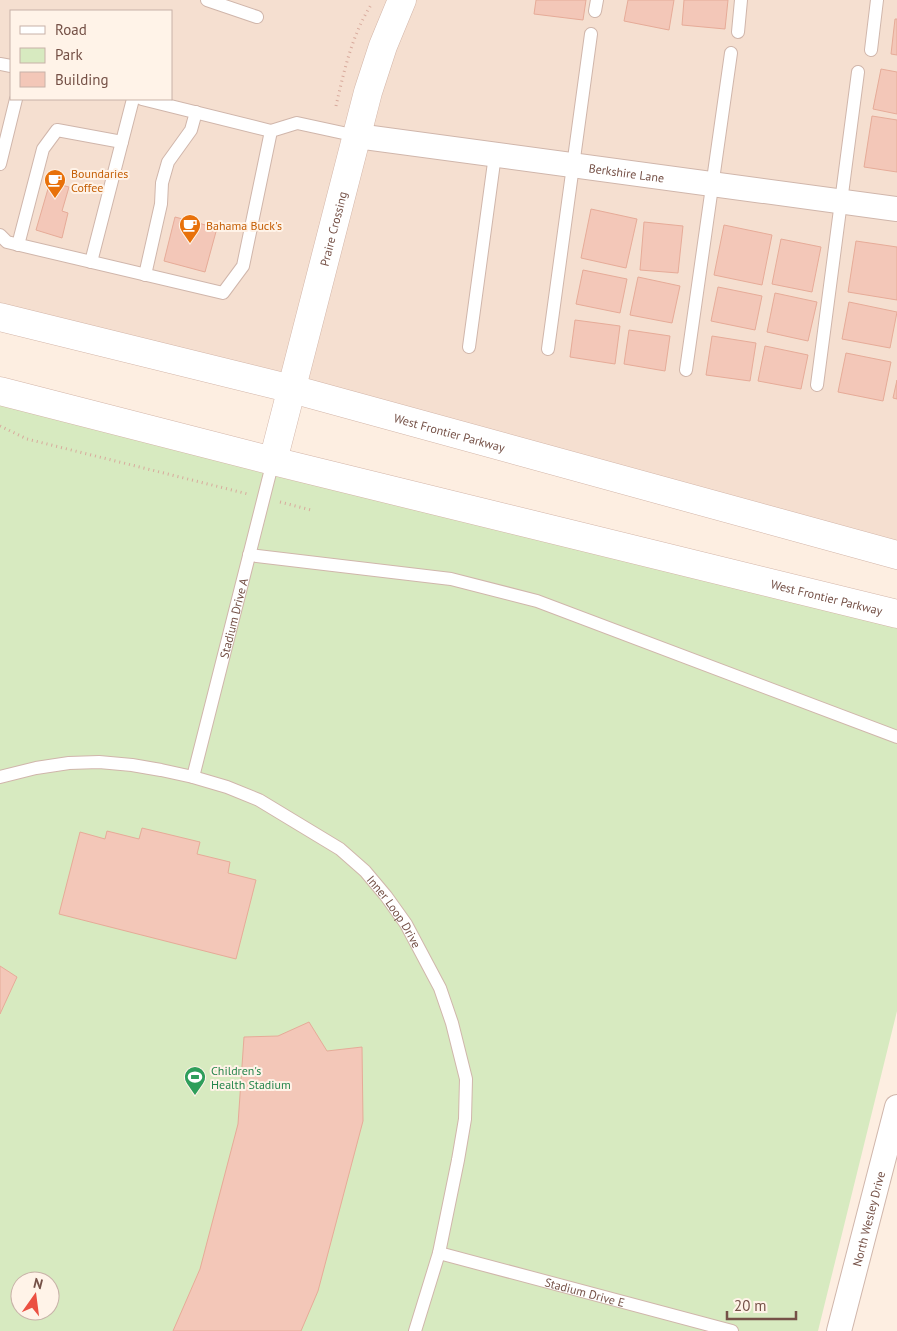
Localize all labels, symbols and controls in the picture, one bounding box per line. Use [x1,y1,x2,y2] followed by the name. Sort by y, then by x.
[10,10,172,100] legend
[55,20,87,39] text: Road
[55,45,83,64] text: Park
[55,70,109,89] text: Building
[588,160,665,185] street label: Berkshire Lane
[71,166,128,195] place label: Boundaries Coffee
[43,168,67,199] cafe icon: Boundaries Coffee
[316,190,350,268] street label: Praire Crossing
[178,213,202,244] cafe icon: Bahama Buck's
[206,218,282,233] place label: Bahama Buck's
[392,410,507,455] street label: West Frontier Parkway
[216,576,251,660] street label: Stadium Drive A
[769,576,885,618] street label: West Frontier Parkway
[364,872,425,950] street label: Inner Loop Drive
[211,1063,291,1092] place label: Children's Health Stadium
[183,1065,207,1096] sports icon: Children's Health Stadium
[849,1169,888,1268] street label: North Wesley Drive
[10,1271,60,1321] north arrow
[32,1274,45,1293] text: N
[543,1274,627,1310] street label: Stadium Drive E
[727,1288,796,1320] scale bar
[734,1296,767,1315] text: 20 m

